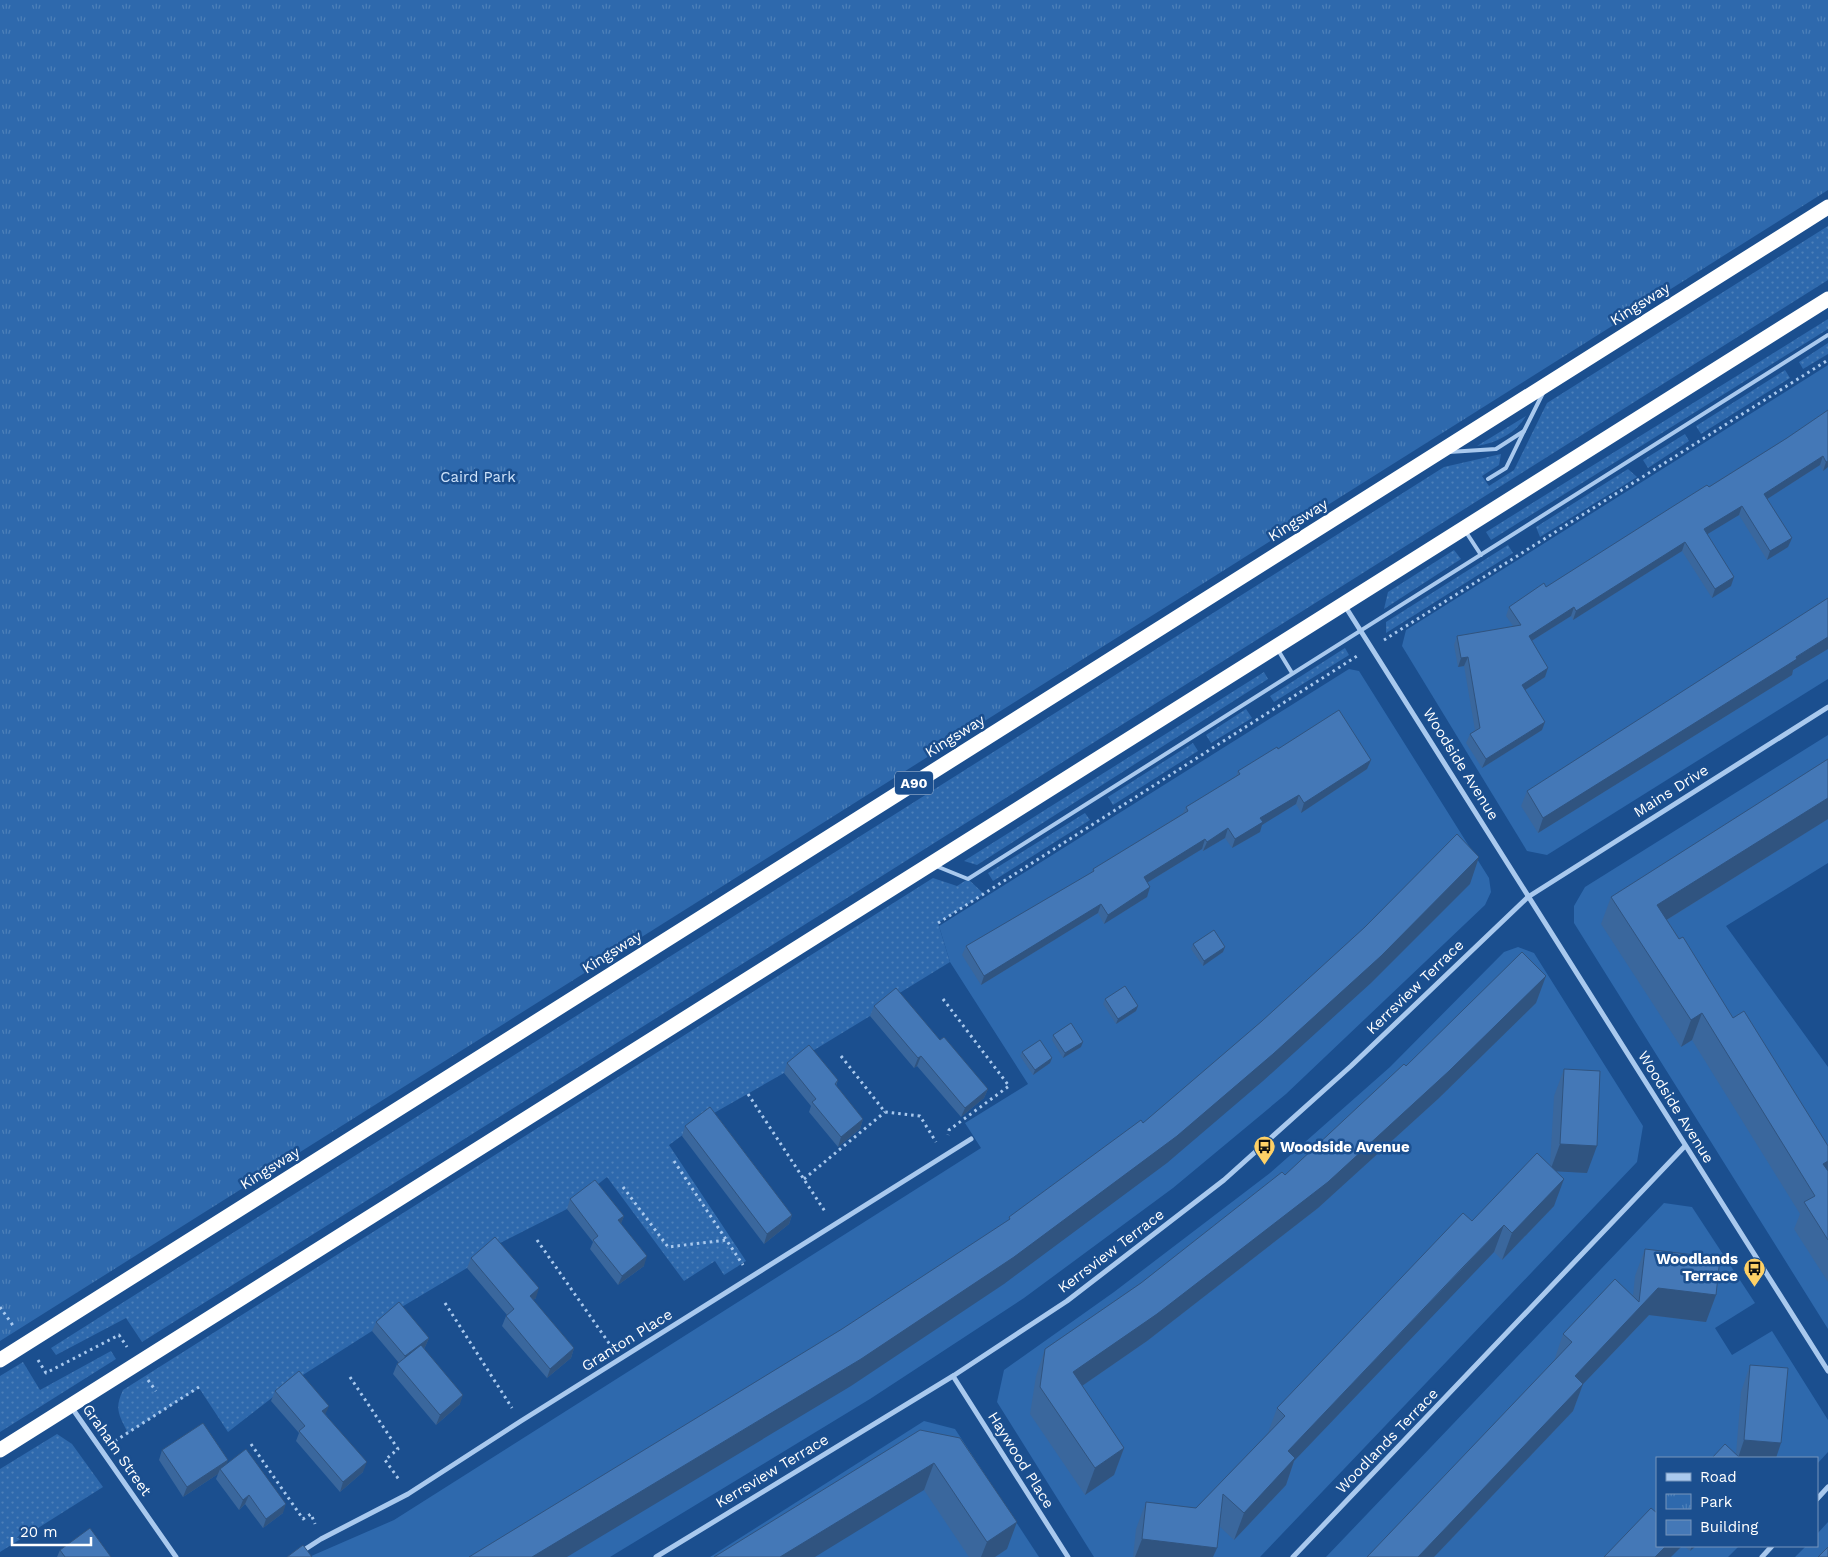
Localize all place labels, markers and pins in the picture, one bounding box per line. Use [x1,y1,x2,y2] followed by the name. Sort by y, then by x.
[1252,1135,1276,1166] bus stop icon: Woodside Avenue
[1280,1138,1410,1156] place label: Woodside Avenue
[1656,1250,1738,1285] place label: Woodlands Terrace
[1742,1256,1766,1287] bus stop icon: Woodlands Terrace

